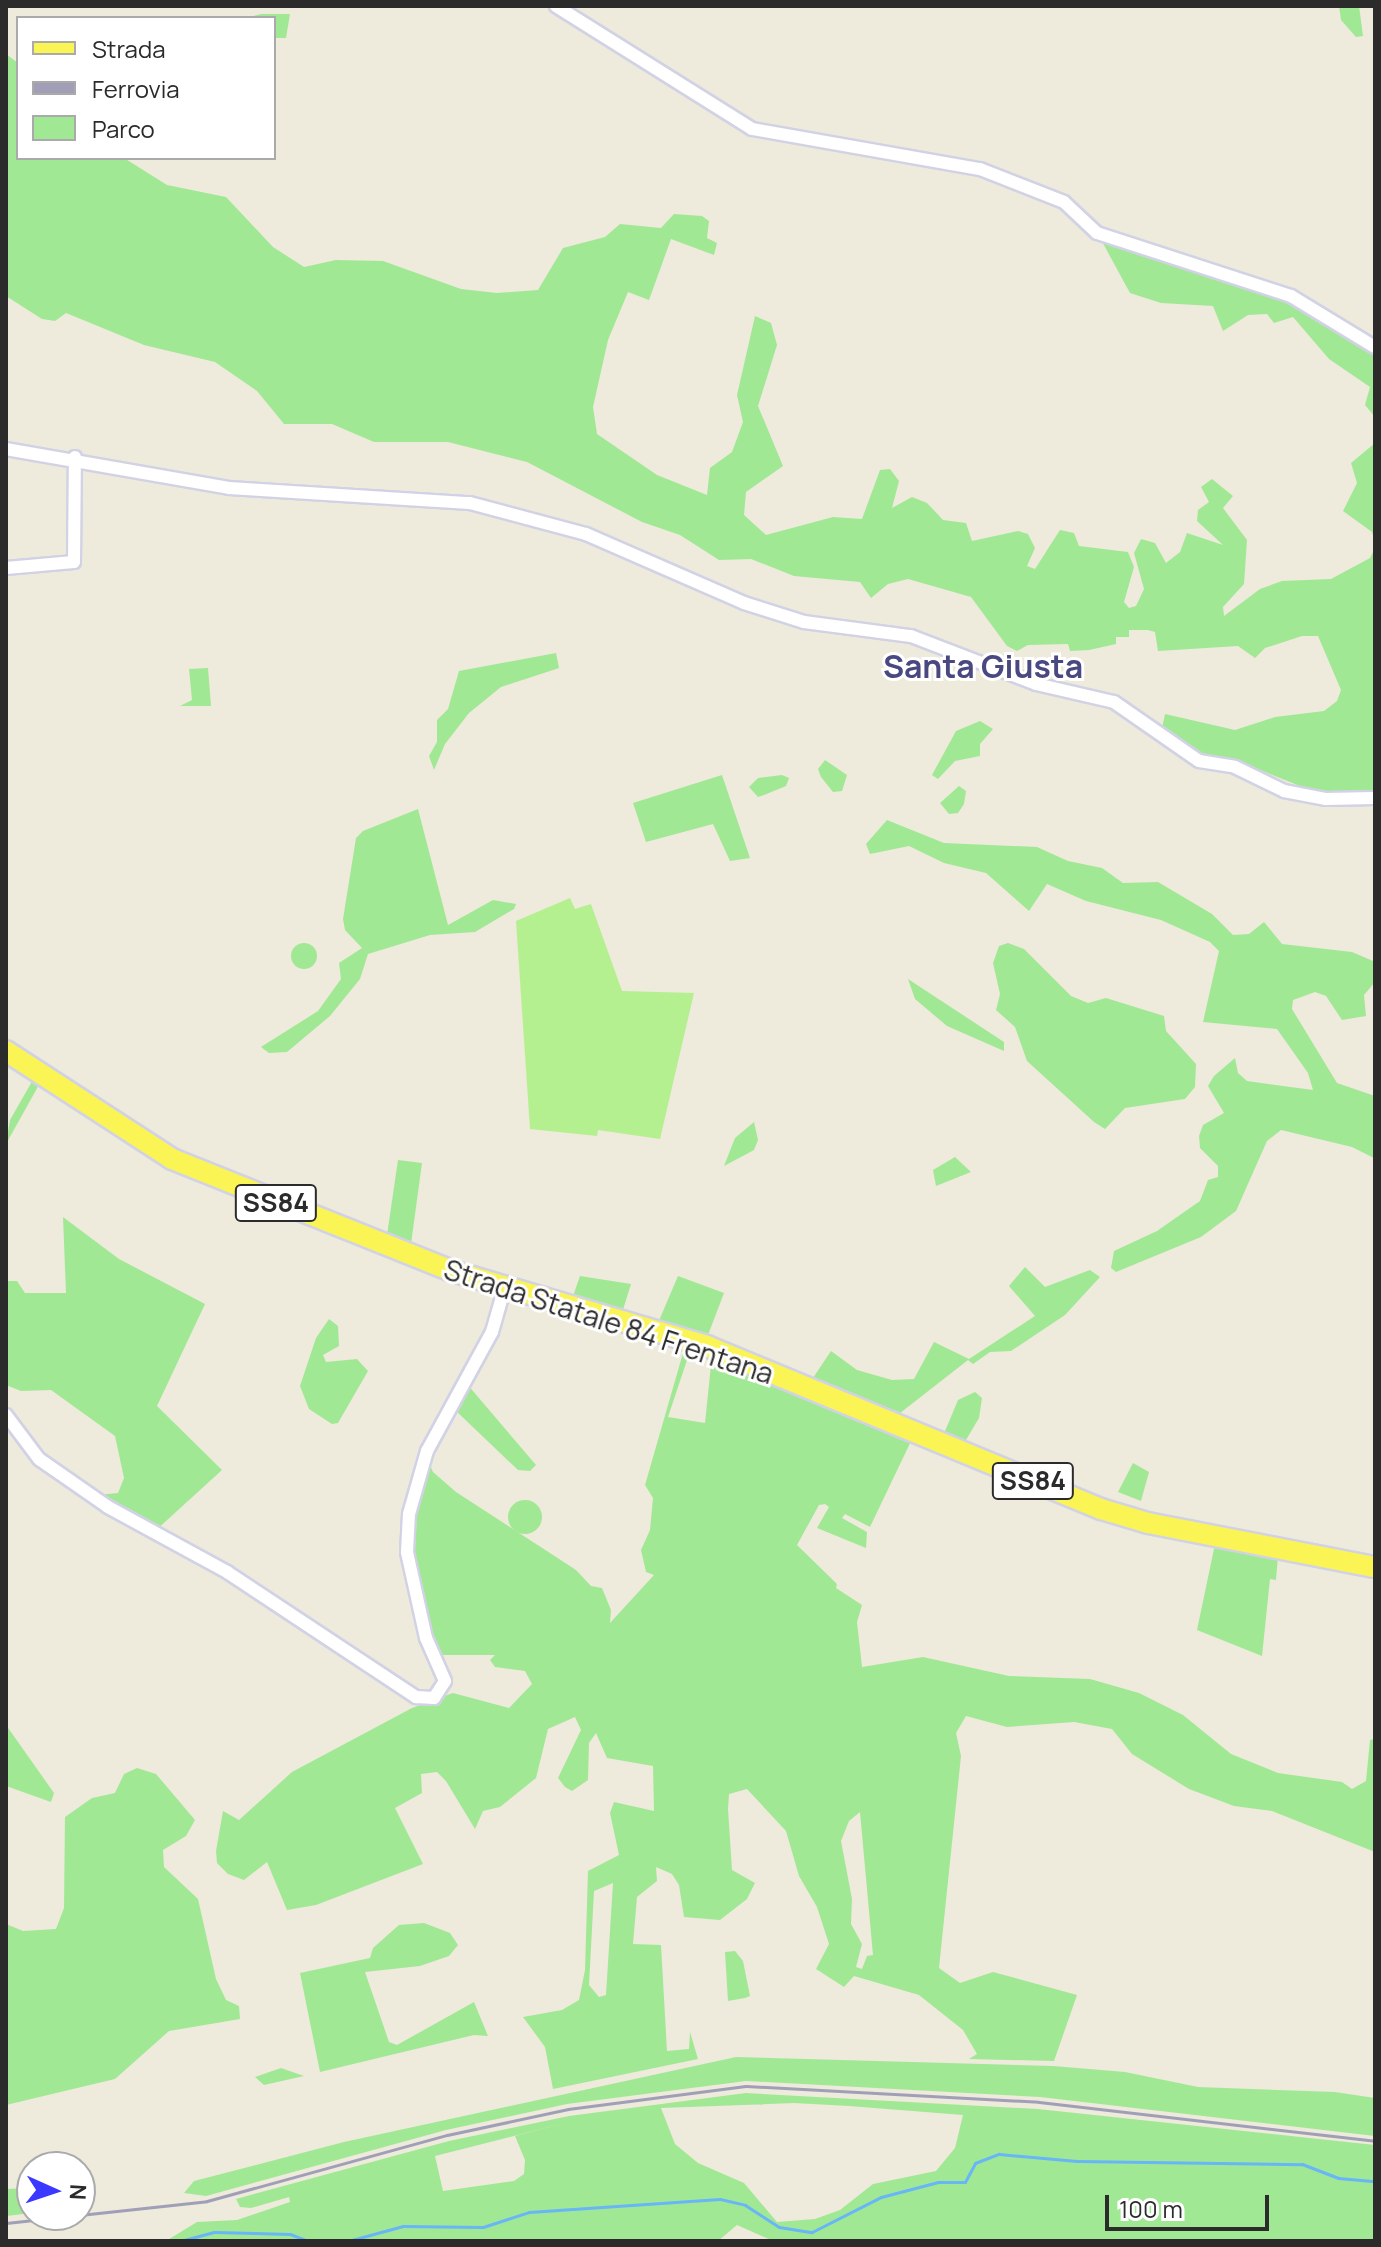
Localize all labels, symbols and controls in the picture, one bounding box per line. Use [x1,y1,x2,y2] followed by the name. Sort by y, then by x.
[16,16,276,160] legend
[92,32,165,65] text: Strada
[92,72,180,105] text: Ferrovia
[92,112,155,145] text: Parco
[883,647,1083,685] district label: Santa Giusta
[234,1181,318,1225] road number: SS84
[440,1252,778,1390] street label: Strada Statale 84 Frentana
[991,1459,1075,1503] road number: SS84
[16,2151,96,2231] north arrow
[1109,2179,1273,2229] scale bar
[63,2183,93,2201] text: N
[1119,2192,1183,2225] text: 100 m

